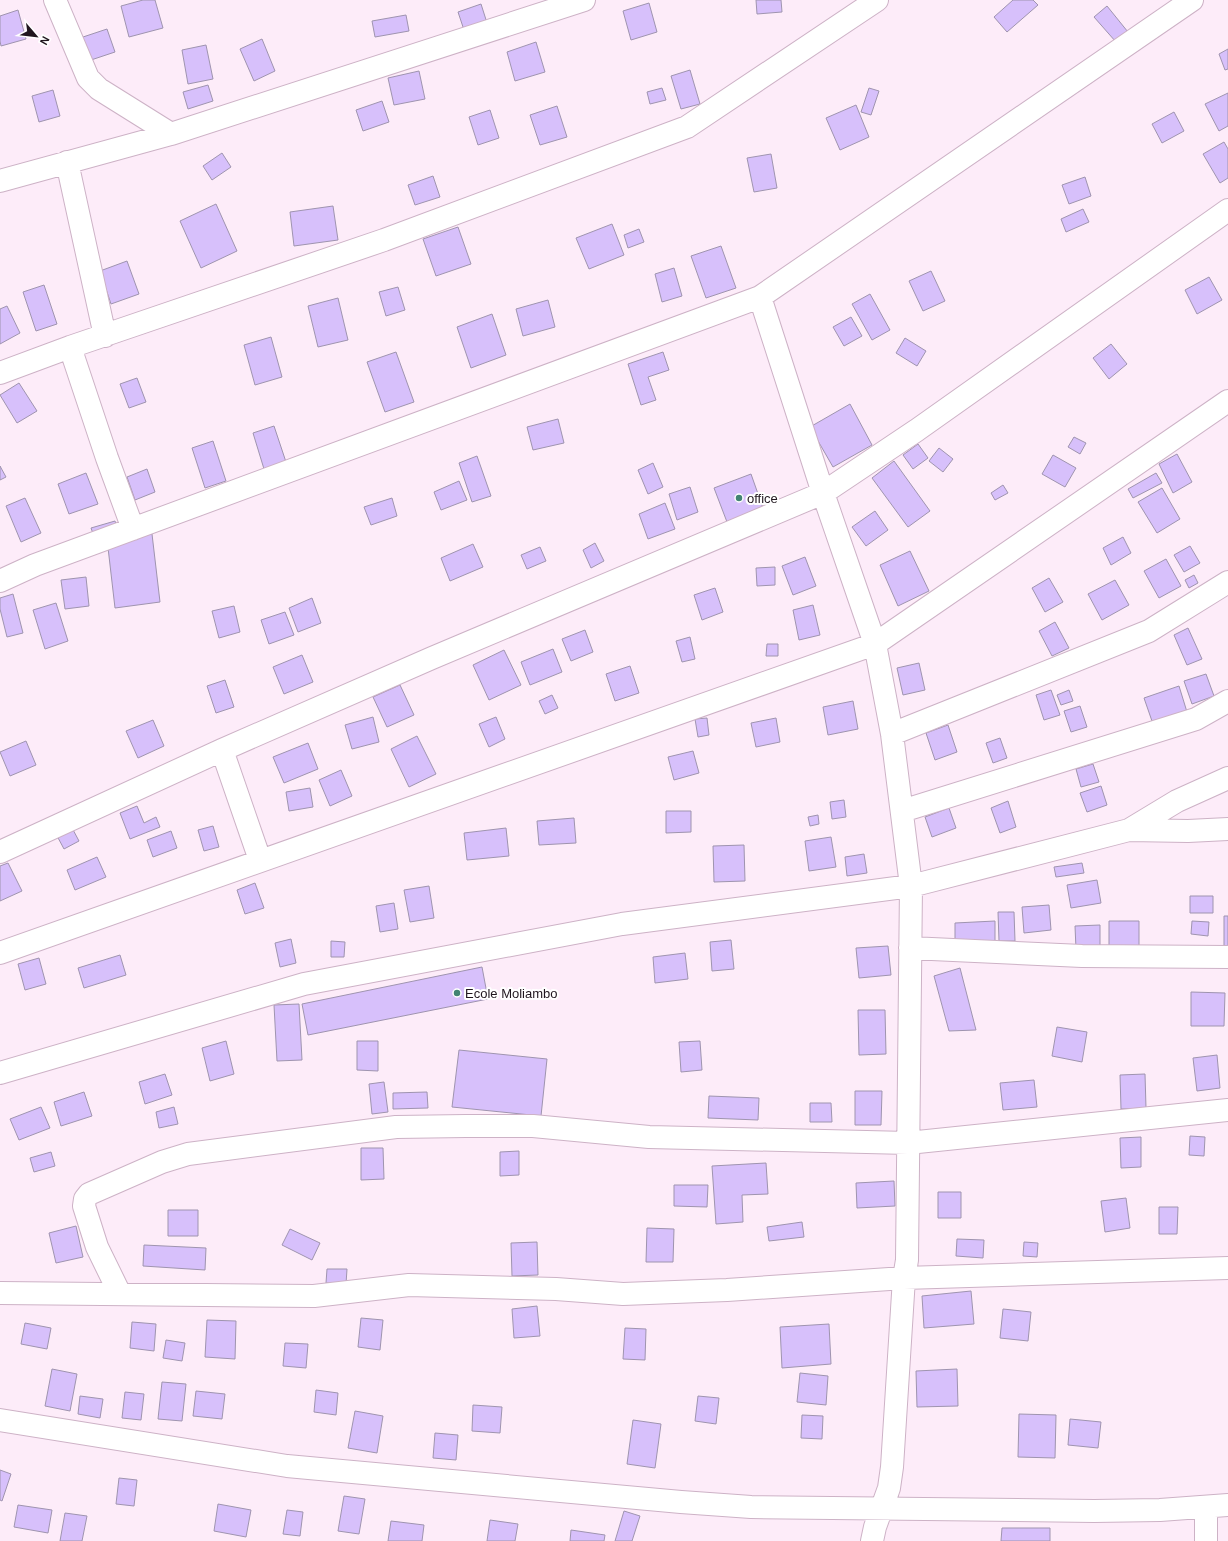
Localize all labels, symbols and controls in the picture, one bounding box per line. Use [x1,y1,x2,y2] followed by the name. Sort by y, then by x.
[16,16,56,56] north arrow
[38,34,52,47] text: N
[747,491,778,506] place label: office
[734,493,744,503] marker: office
[465,986,558,1001] place label: Ecole Moliambo
[452,988,462,998] marker: Ecole Moliambo

